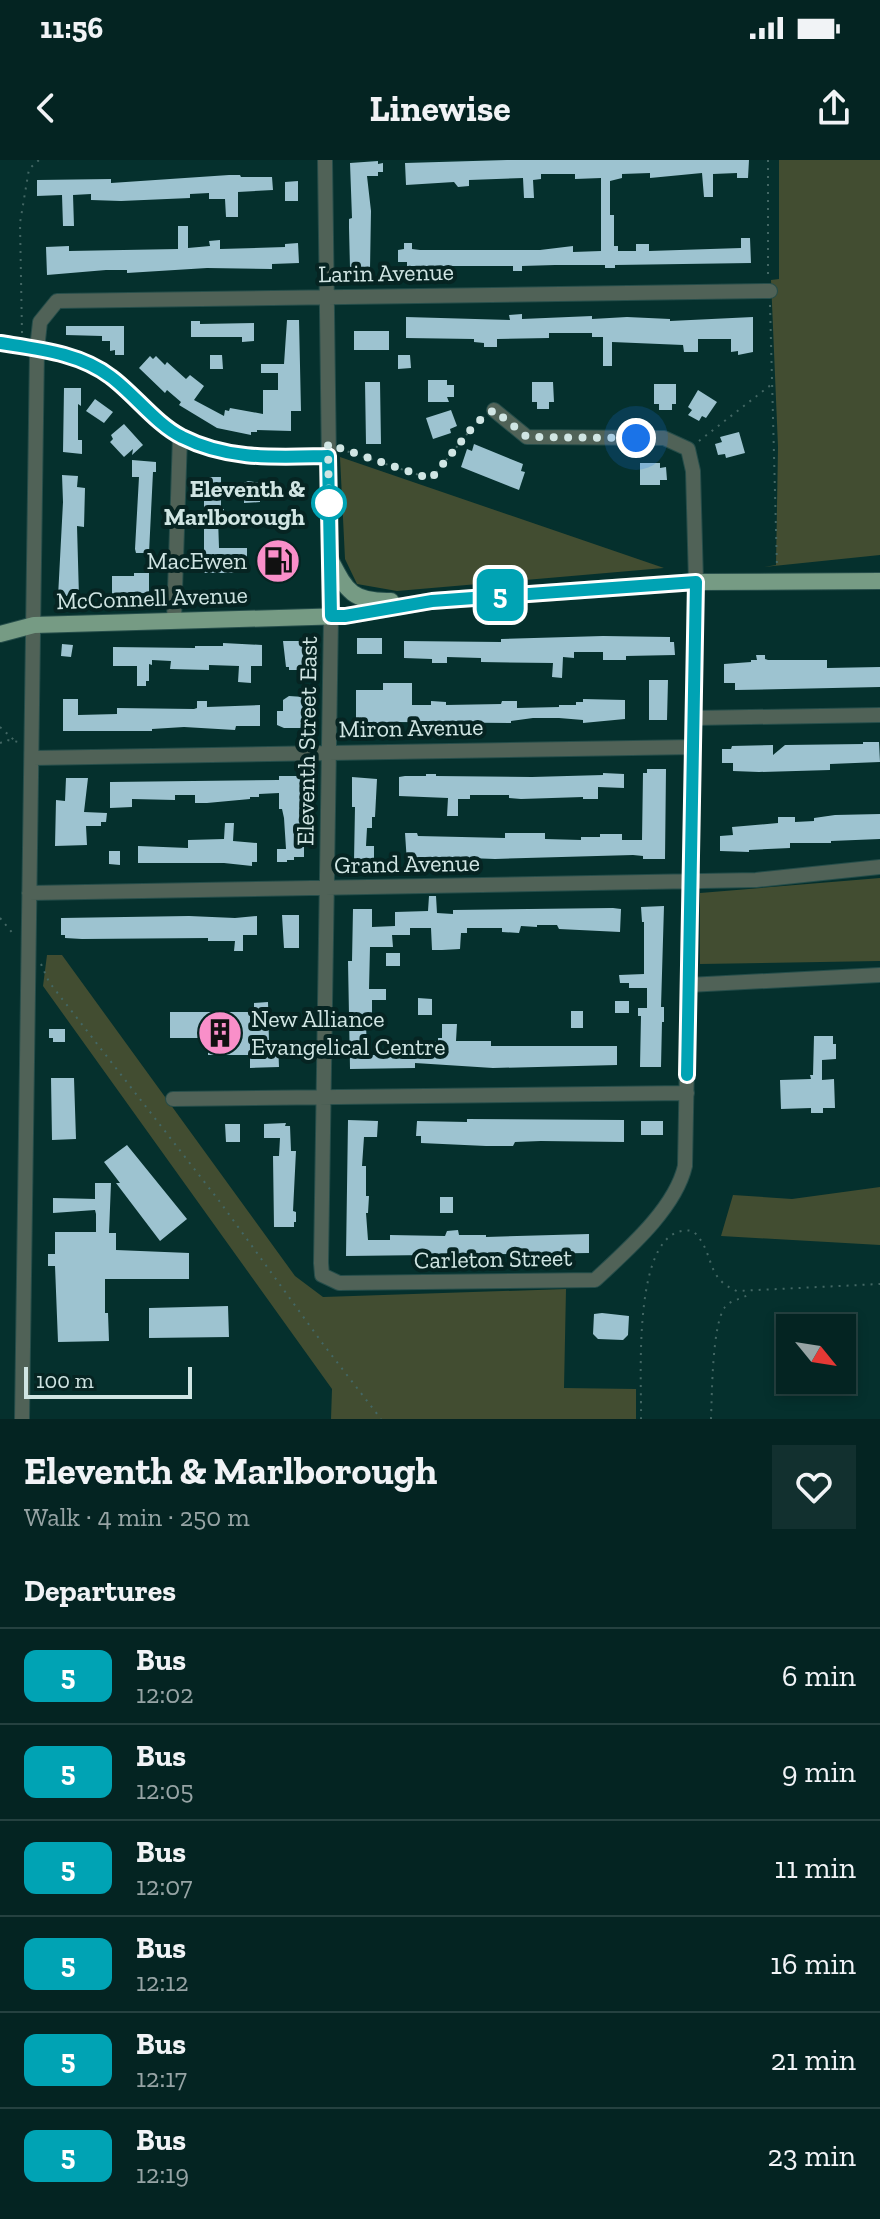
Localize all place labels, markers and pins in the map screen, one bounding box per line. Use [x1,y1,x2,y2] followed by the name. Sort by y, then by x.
[164,474,305,531] place label: Eleventh & Marlborough
[312,486,346,520] marker: Eleventh & Marlborough
[254,537,302,585] fuel station icon: MacEwen
[146,546,247,575] place label: MacEwen
[251,1004,446,1061] place label: New Alliance Evangelical Centre
[196,1009,244,1057] building icon: New Alliance Evangelical Centre

